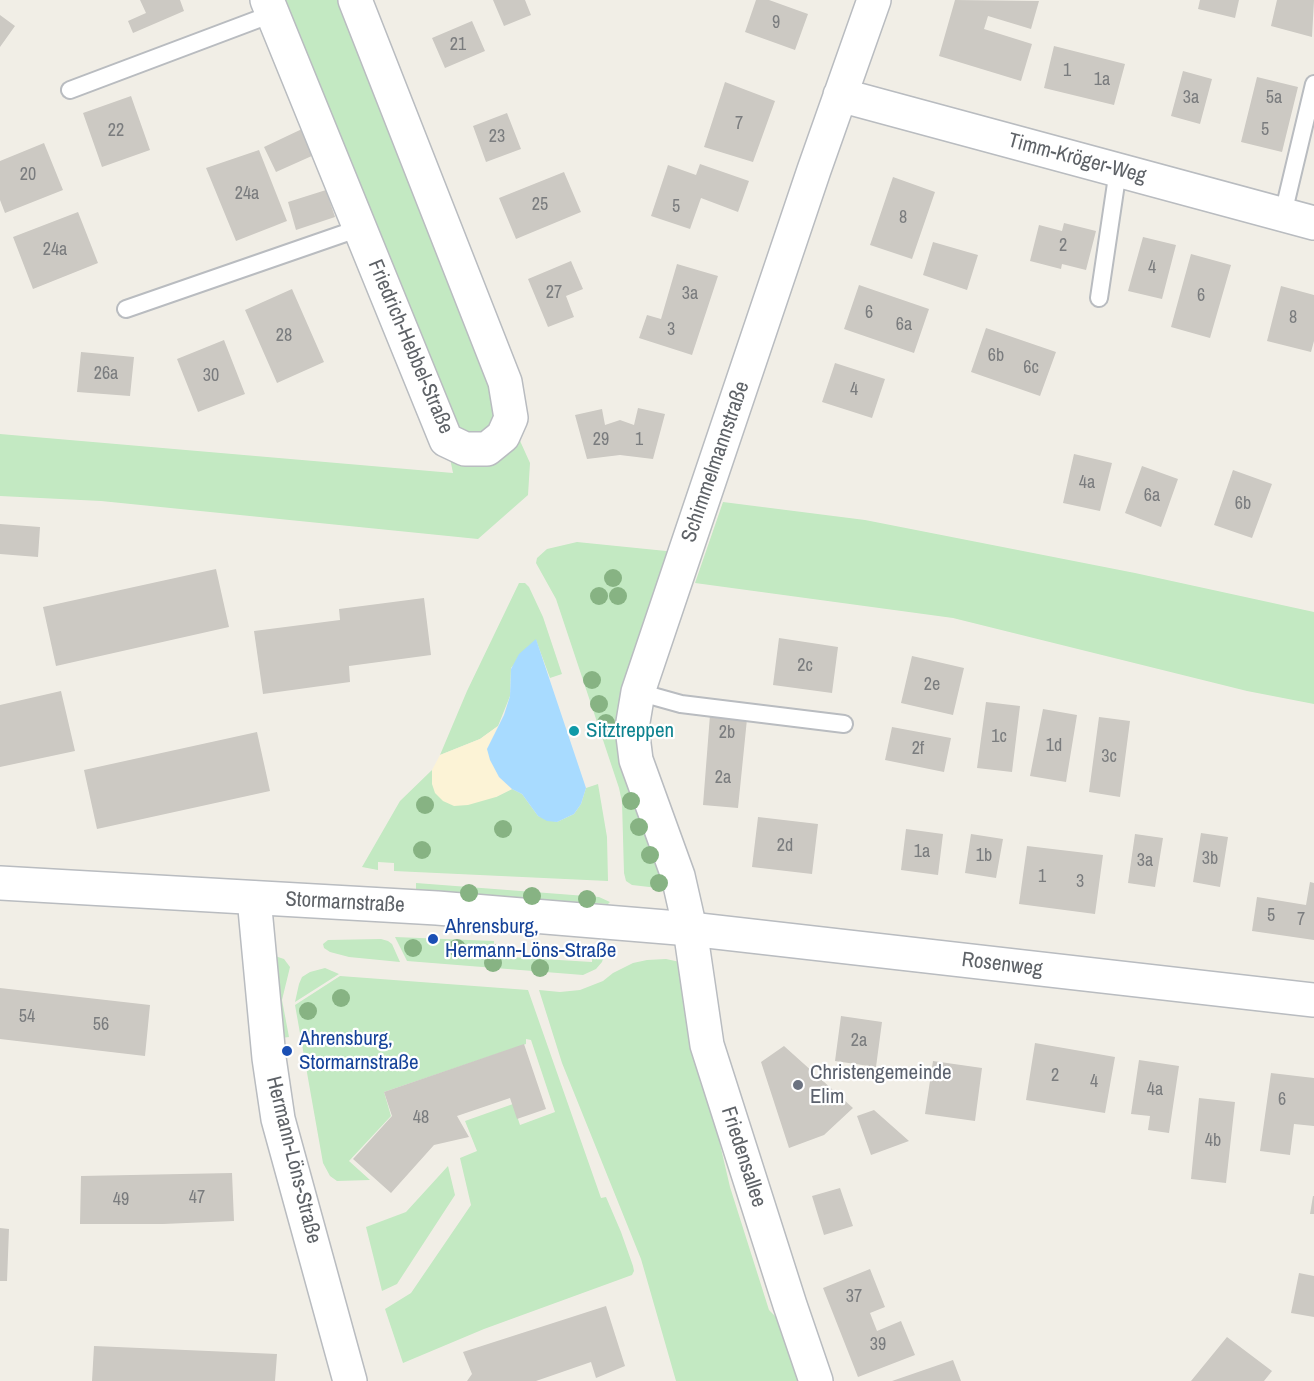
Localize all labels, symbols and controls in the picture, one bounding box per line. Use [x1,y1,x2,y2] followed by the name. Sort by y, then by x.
[772,12,780,34] house number: 9
[450,34,466,56] house number: 21
[1063,60,1071,82] house number: 1
[1094,69,1110,91] house number: 1a
[1183,87,1199,109] house number: 3a
[1266,87,1282,109] house number: 5a
[735,113,743,135] house number: 7
[1261,119,1269,141] house number: 5
[108,120,124,142] house number: 22
[489,126,505,148] house number: 23
[1005,128,1149,190] street label: Timm-Kröger-Weg
[20,164,36,186] house number: 20
[235,183,259,205] house number: 24a
[532,194,548,216] house number: 25
[672,196,680,218] house number: 5
[899,207,907,229] house number: 8
[1059,235,1067,257] house number: 2
[43,239,67,261] house number: 24a
[362,256,458,438] street label: Friedrich-Hebbel-Straße
[1148,257,1156,279] house number: 4
[546,282,562,304] house number: 27
[682,283,698,305] house number: 3a
[1197,285,1205,307] house number: 6
[865,302,873,324] house number: 6
[1289,307,1297,329] house number: 8
[896,314,912,336] house number: 6a
[667,319,675,341] house number: 3
[276,325,292,347] house number: 28
[988,345,1004,367] house number: 6b
[1023,357,1039,379] house number: 6c
[94,363,118,385] house number: 26a
[203,365,219,387] house number: 30
[677,378,755,546] street label: Schimmelmannstraße
[850,379,858,401] house number: 4
[593,429,609,451] house number: 29
[635,429,643,451] house number: 1
[1079,472,1095,494] house number: 4a
[1144,485,1160,507] house number: 6a
[1235,493,1251,515] house number: 6b
[797,655,813,677] house number: 2c
[924,674,940,696] house number: 2e
[586,718,674,744] place label: Sitztreppen
[719,722,735,744] house number: 2b
[567,724,581,738] marker: Sitztreppen
[991,726,1007,748] house number: 1c
[1046,735,1062,757] house number: 1d
[912,738,924,760] house number: 2f
[1101,746,1117,768] house number: 3c
[715,767,731,789] house number: 2a
[777,835,793,857] house number: 2d
[914,841,930,863] house number: 1a
[976,845,992,867] house number: 1b
[1202,848,1218,870] house number: 3b
[1137,850,1153,872] house number: 3a
[1038,866,1046,888] house number: 1
[1076,871,1084,893] house number: 3
[285,887,405,919] street label: Stormarnstraße
[1267,905,1275,927] house number: 5
[1297,909,1305,931] house number: 7
[445,914,616,964] place label: Ahrensburg, Hermann-Löns-Straße
[426,932,440,946] marker: Ahrensburg, Hermann-Löns-Straße
[960,948,1044,982] street label: Rosenweg
[19,1006,35,1028] house number: 54
[93,1014,109,1036] house number: 56
[299,1026,419,1076] place label: Ahrensburg, Stormarnstraße
[851,1030,867,1052] house number: 2a
[280,1044,294,1058] marker: Ahrensburg, Stormarnstraße
[810,1060,952,1110] place label: Christengemeinde Elim
[1051,1065,1059,1087] house number: 2
[1090,1071,1098,1093] house number: 4
[260,1074,326,1246] street label: Hermann-Löns-Straße
[791,1078,805,1092] marker: Christengemeinde Elim
[1147,1079,1163,1101] house number: 4a
[1278,1089,1286,1111] house number: 6
[715,1103,771,1211] street label: Friedensallee
[413,1107,429,1129] house number: 48
[1205,1130,1221,1152] house number: 4b
[189,1187,205,1209] house number: 47
[113,1189,129,1211] house number: 49
[846,1286,862,1308] house number: 37
[870,1334,886,1356] house number: 39

